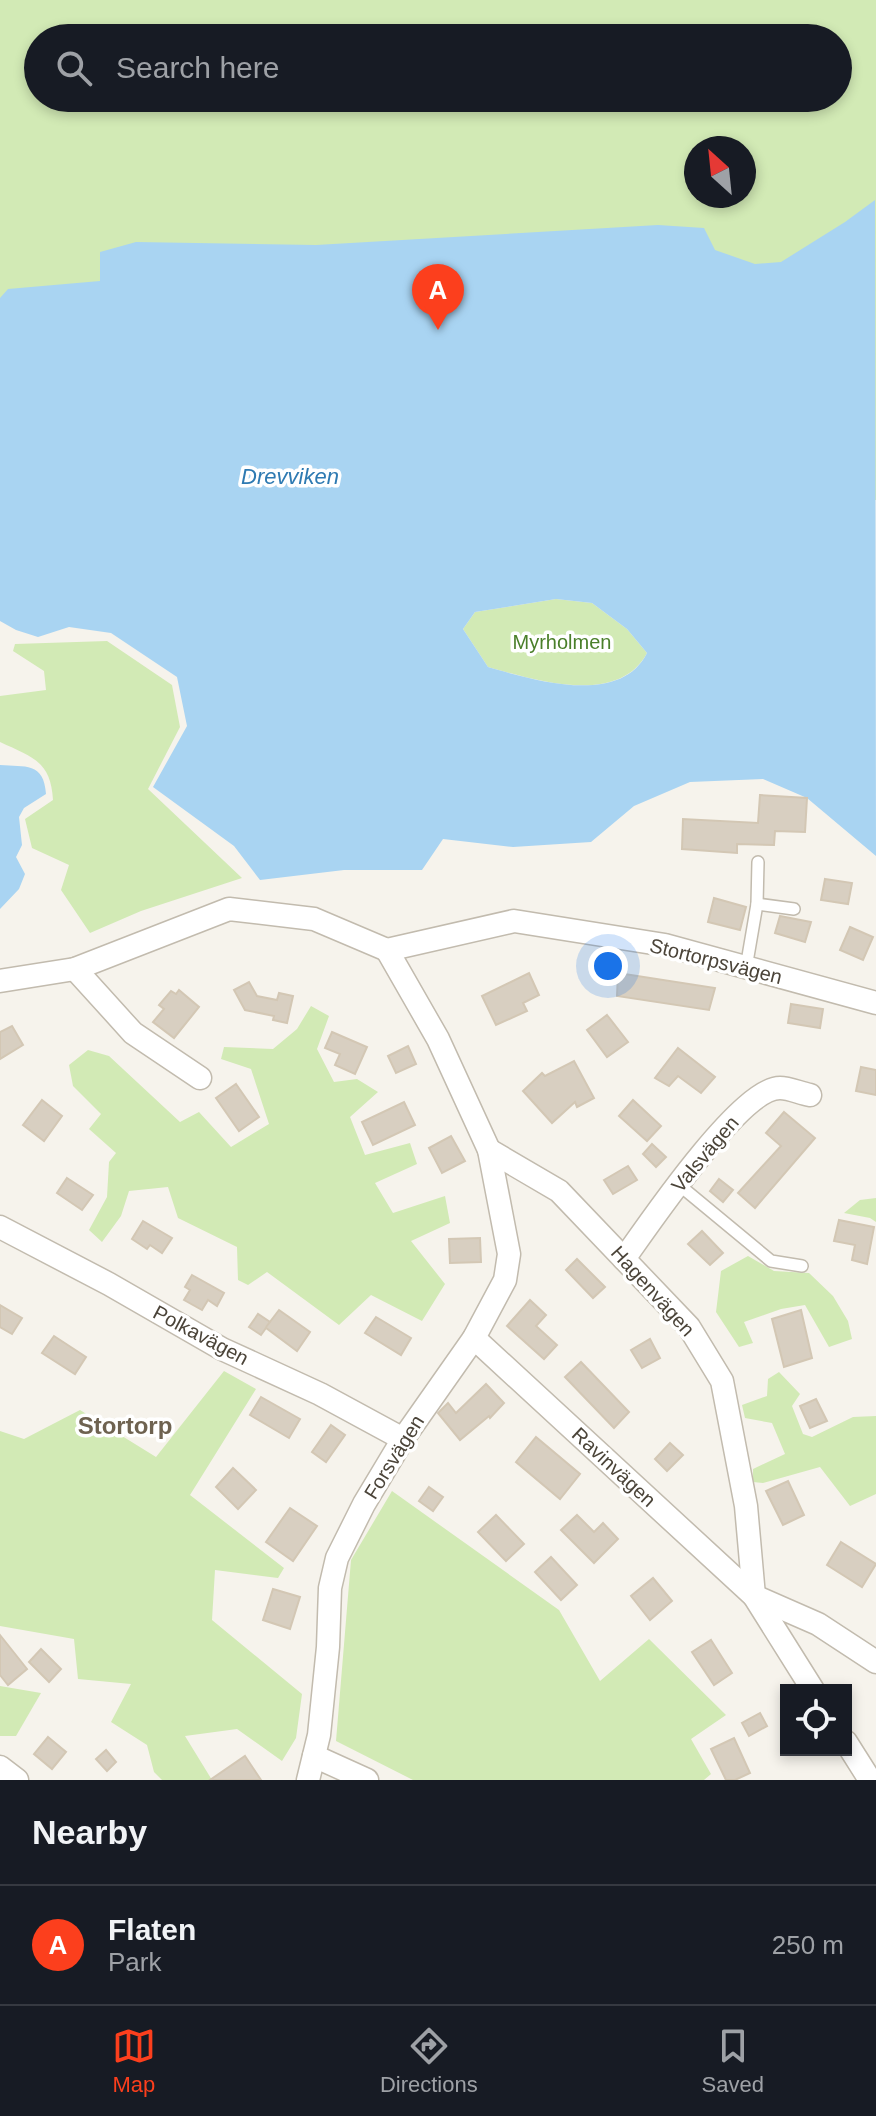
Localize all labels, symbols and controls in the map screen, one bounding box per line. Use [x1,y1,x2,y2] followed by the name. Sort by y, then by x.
[24,24,852,112] search box
[52,46,96,90] icon: search
[116,51,279,84] text: Search here
[684,136,756,208] north arrow
[412,264,464,330] pin: A
[241,464,339,489] water label: Drevviken
[513,631,611,653] park label: Myrholmen
[648,934,784,988] street label: Stortorpsvägen
[588,946,628,986] your location
[667,1112,743,1196] street label: Valsvägen
[607,1241,699,1341] street label: Hagenvägen
[150,1301,252,1369] street label: Polkavägen
[360,1411,428,1503] street label: Forsvägen
[78,1412,172,1439] district label: Stortorp
[568,1423,660,1511] street label: Ravinvägen
[780,1684,852,1756] map controls
[780,1684,852,1756] button: locate
[32,1813,147,1851] text: Nearby
[108,1913,196,1946] text: Flaten
[49,1930,67,1960] text: A
[772,1930,844,1960] text: 250 m
[108,1947,161,1977] text: Park
[112,2024,156,2098] tab: Map
[380,2024,478,2098] tab: Directions
[702,2024,764,2098] tab: Saved

